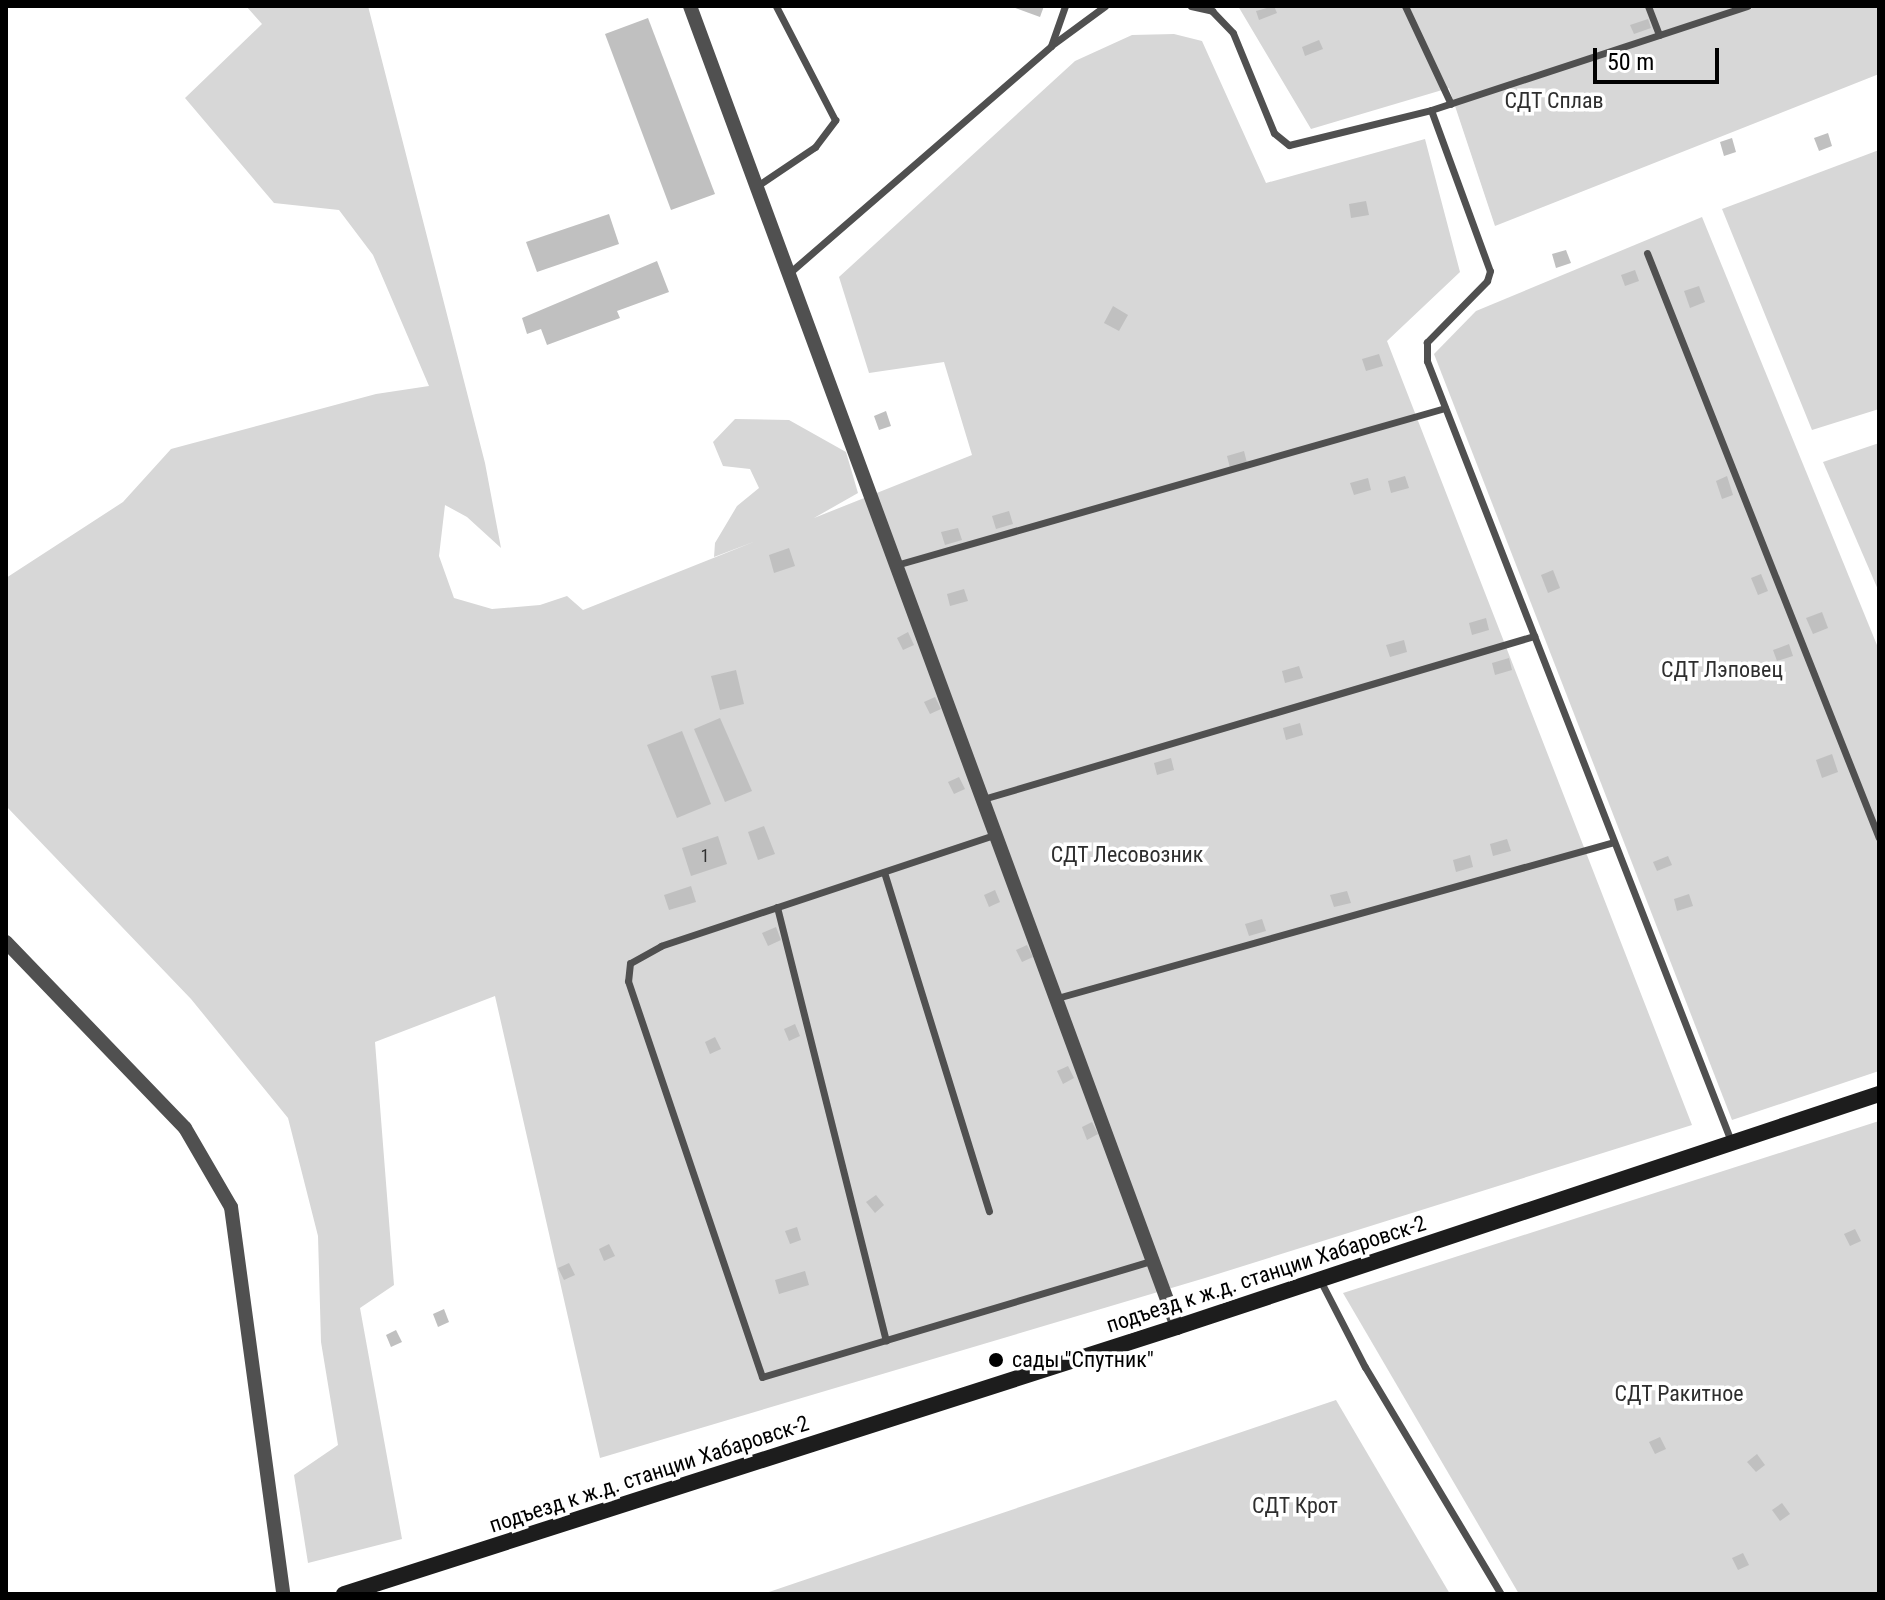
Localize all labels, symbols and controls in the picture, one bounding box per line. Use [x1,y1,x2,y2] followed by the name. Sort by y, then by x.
[1597,32,1723,82] scale bar
[1607,48,1654,76] text: 50 m
[1504,88,1604,114] park label: СДТ Сплав
[1661,657,1783,683] park label: СДТ Лэповец
[1050,842,1204,868] park label: СДТ Лесовозник
[701,845,709,867] house number: 1
[1103,1210,1429,1338] street label: подъезд к ж.д. станции Хабаровск-2
[1012,1347,1154,1373] place label: сады "Спутник"
[987,1351,1005,1369] marker: сады "Спутник"
[1614,1381,1744,1407] park label: СДТ Ракитное
[486,1410,812,1538] street label: подъезд к ж.д. станции Хабаровск-2
[1252,1493,1338,1519] park label: СДТ Крот

